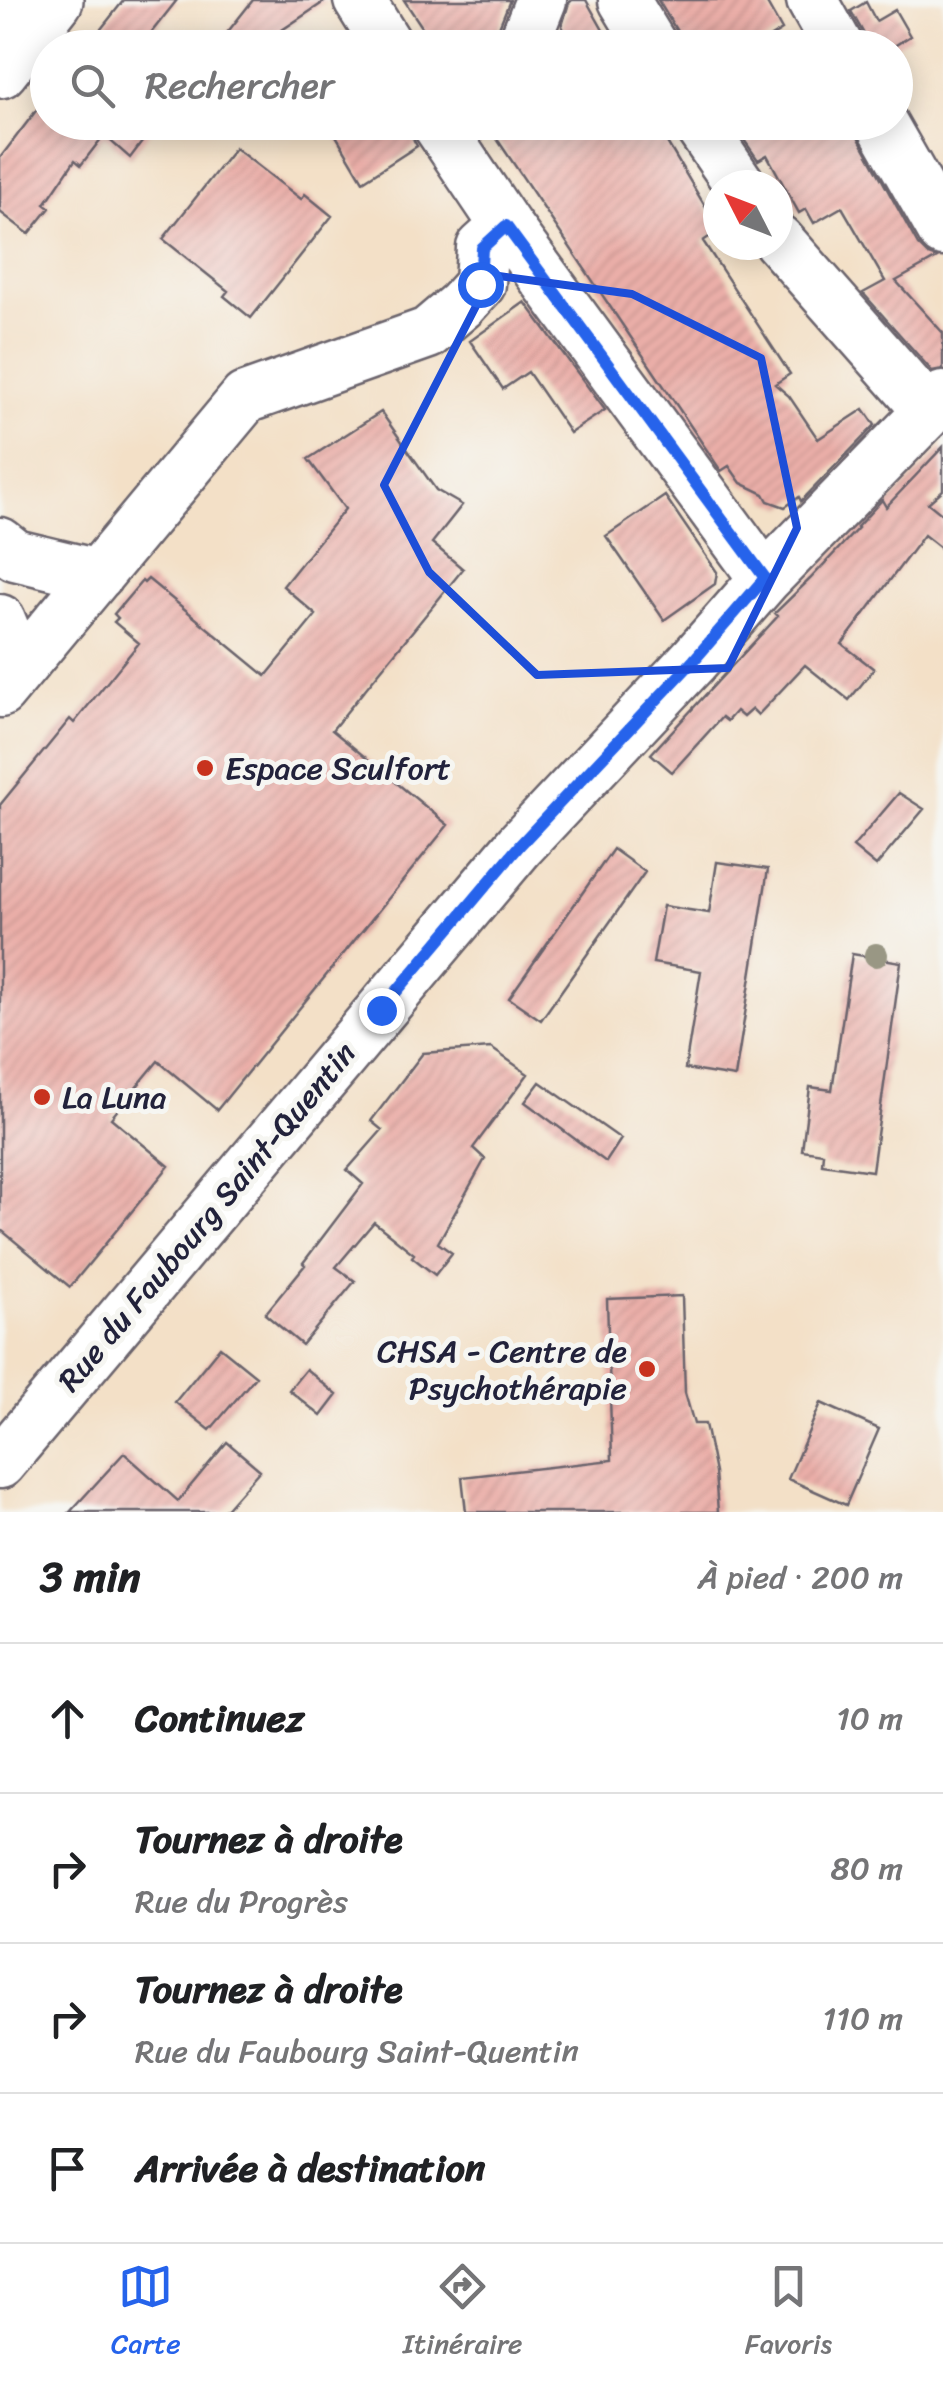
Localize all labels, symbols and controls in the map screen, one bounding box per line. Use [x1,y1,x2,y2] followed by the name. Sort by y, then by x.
[30,30,913,140] search box
[145,52,334,119] text: Rechercher
[65,58,120,113] icon: search
[703,170,793,260] north arrow
[458,262,504,308] route start
[225,740,451,797] place label: Espace Sculfort
[194,757,216,779] marker: Espace Sculfort
[359,988,405,1034] route end
[43,1029,371,1405] street label: Rue du Faubourg Saint-Quentin
[62,1069,166,1126] place label: La Luna
[31,1086,53,1108] marker: La Luna
[377,1323,627,1417] place label: CHSA - Centre de Psychothérapie
[636,1358,658,1380] marker: CHSA - Centre de Psychothérapie
[40,1540,140,1614] text: 3 min
[698,1549,903,1606] text: À pied · 200 m
[135,1685,304,1752] text: Continuez
[836,1690,903,1747] text: 10 m
[40,1691,95,1746] icon: ahead
[135,1806,403,1873] text: Tournez à droite
[831,1840,903,1897] text: 80 m
[40,1841,95,1896] icon: right
[135,1873,348,1930] text: Rue du Progrès
[135,1956,403,2023] text: Tournez à droite
[822,1990,903,2047] text: 110 m
[40,1991,95,2046] icon: right
[135,2023,579,2080] text: Rue du Faubourg Saint-Quentin
[135,2135,485,2202] text: Arrivée à destination
[40,2141,95,2196] icon: arrive
[111,2259,181,2368] tab: Carte
[403,2259,523,2368] tab: Itinéraire
[745,2259,832,2368] tab: Favoris

